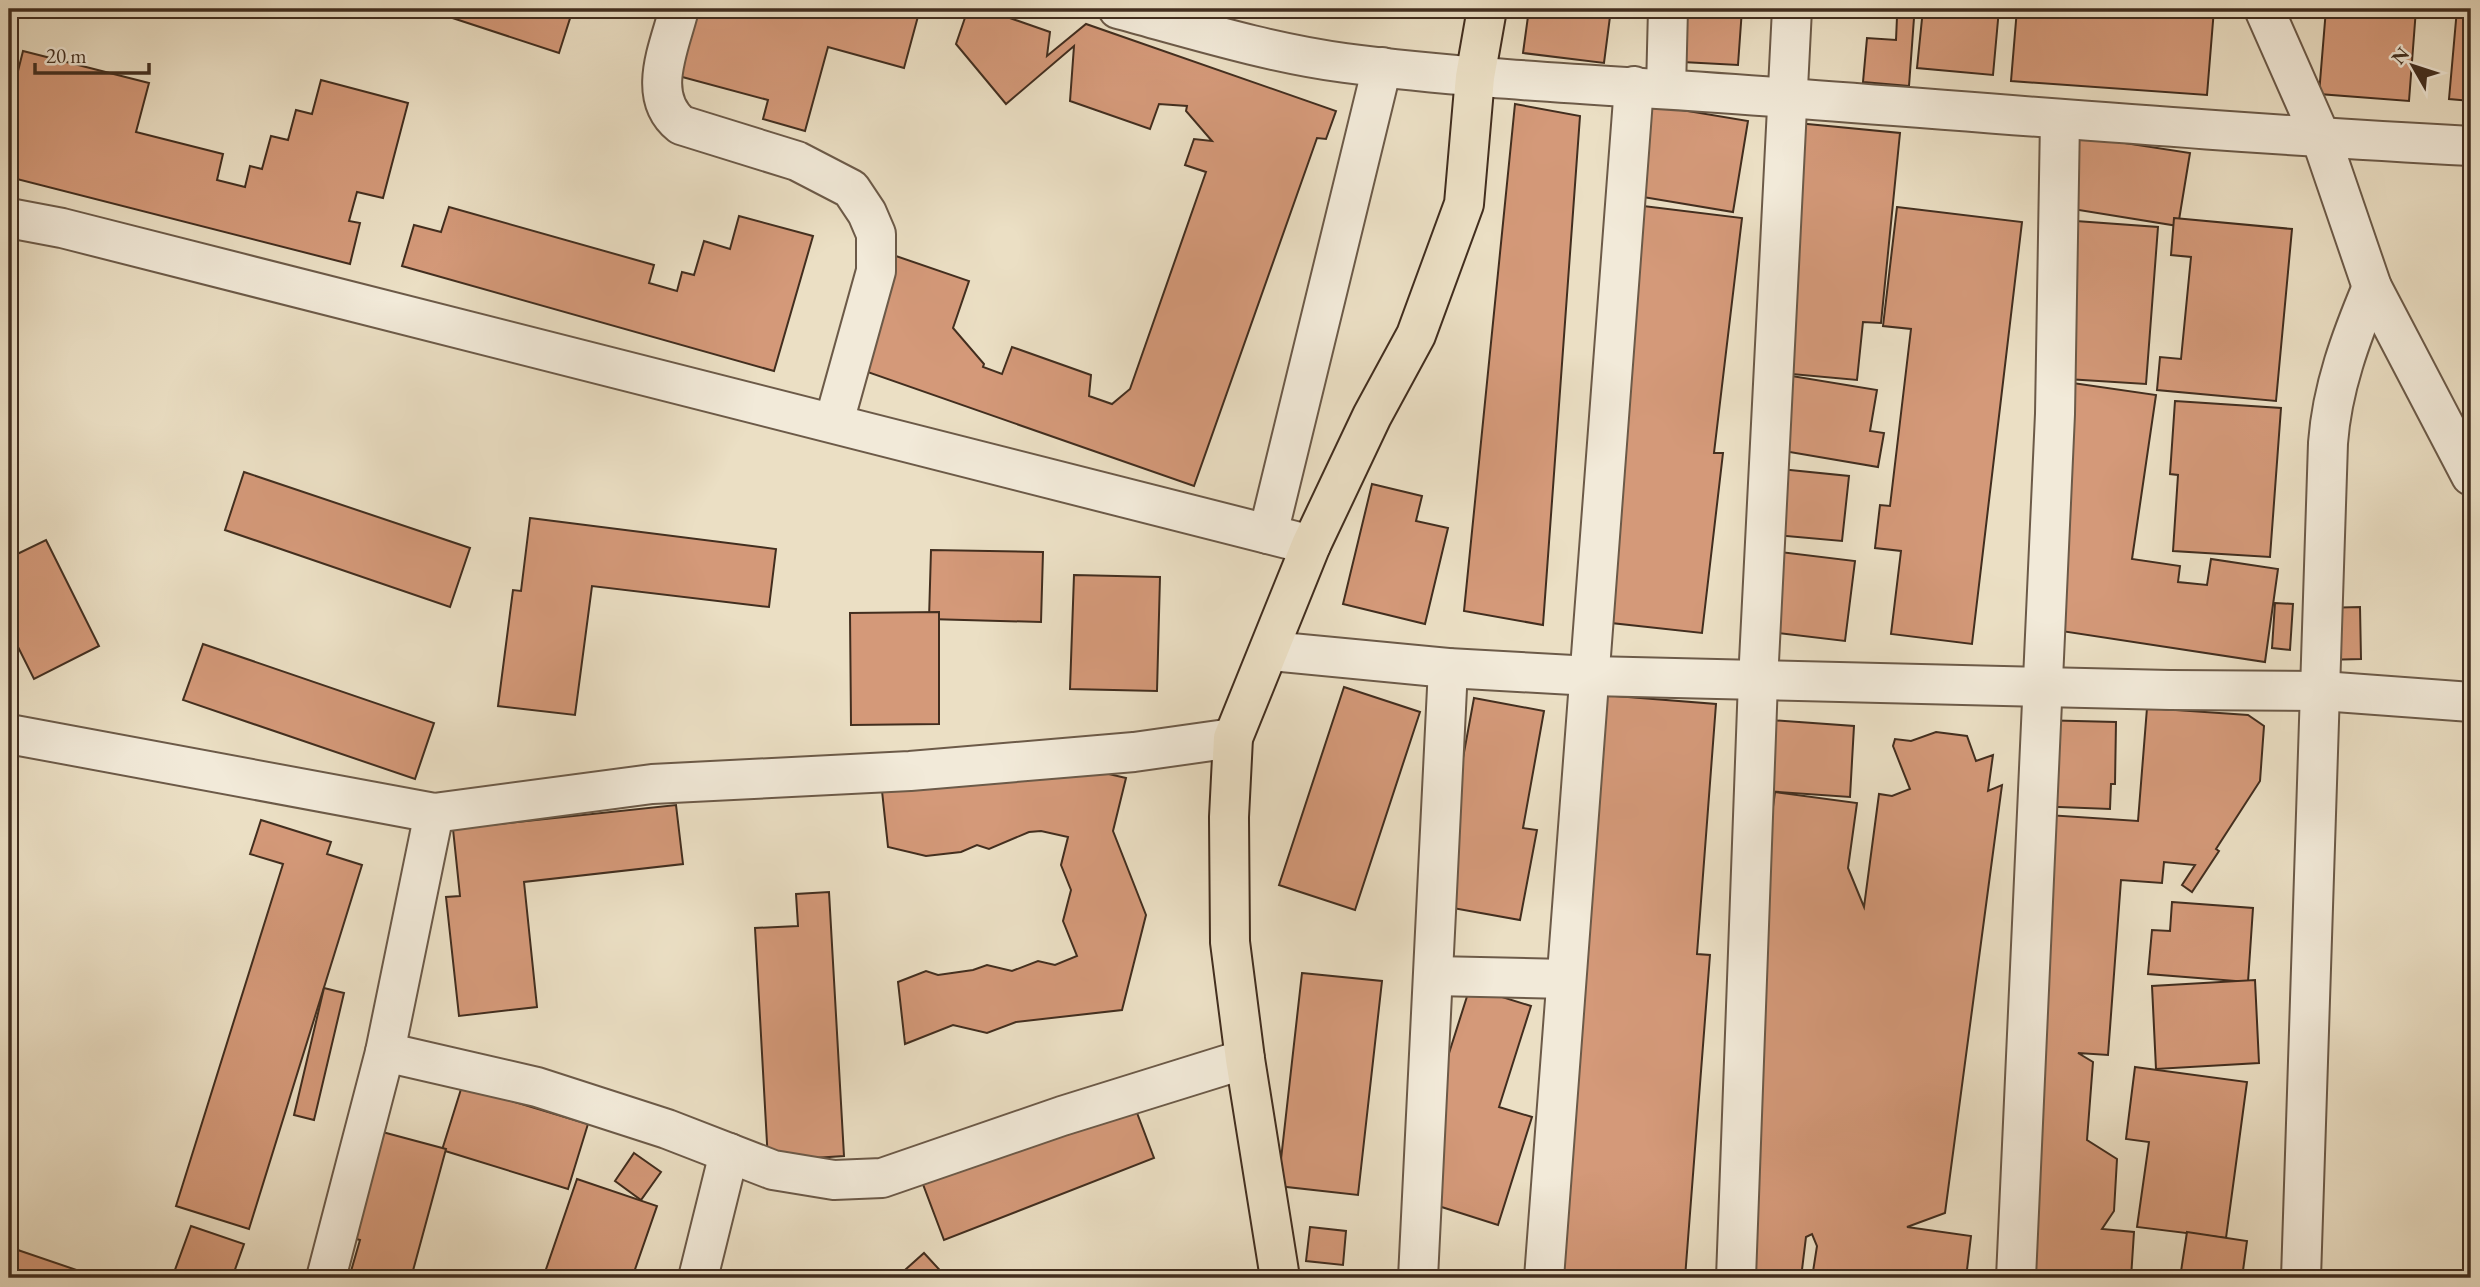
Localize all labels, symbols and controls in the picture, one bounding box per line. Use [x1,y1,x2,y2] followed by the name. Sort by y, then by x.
[35,32,149,76] scale bar
[2378,32,2448,102] north arrow
[2386,41,2415,69] text: N
[46,42,87,69] text: 20 m

